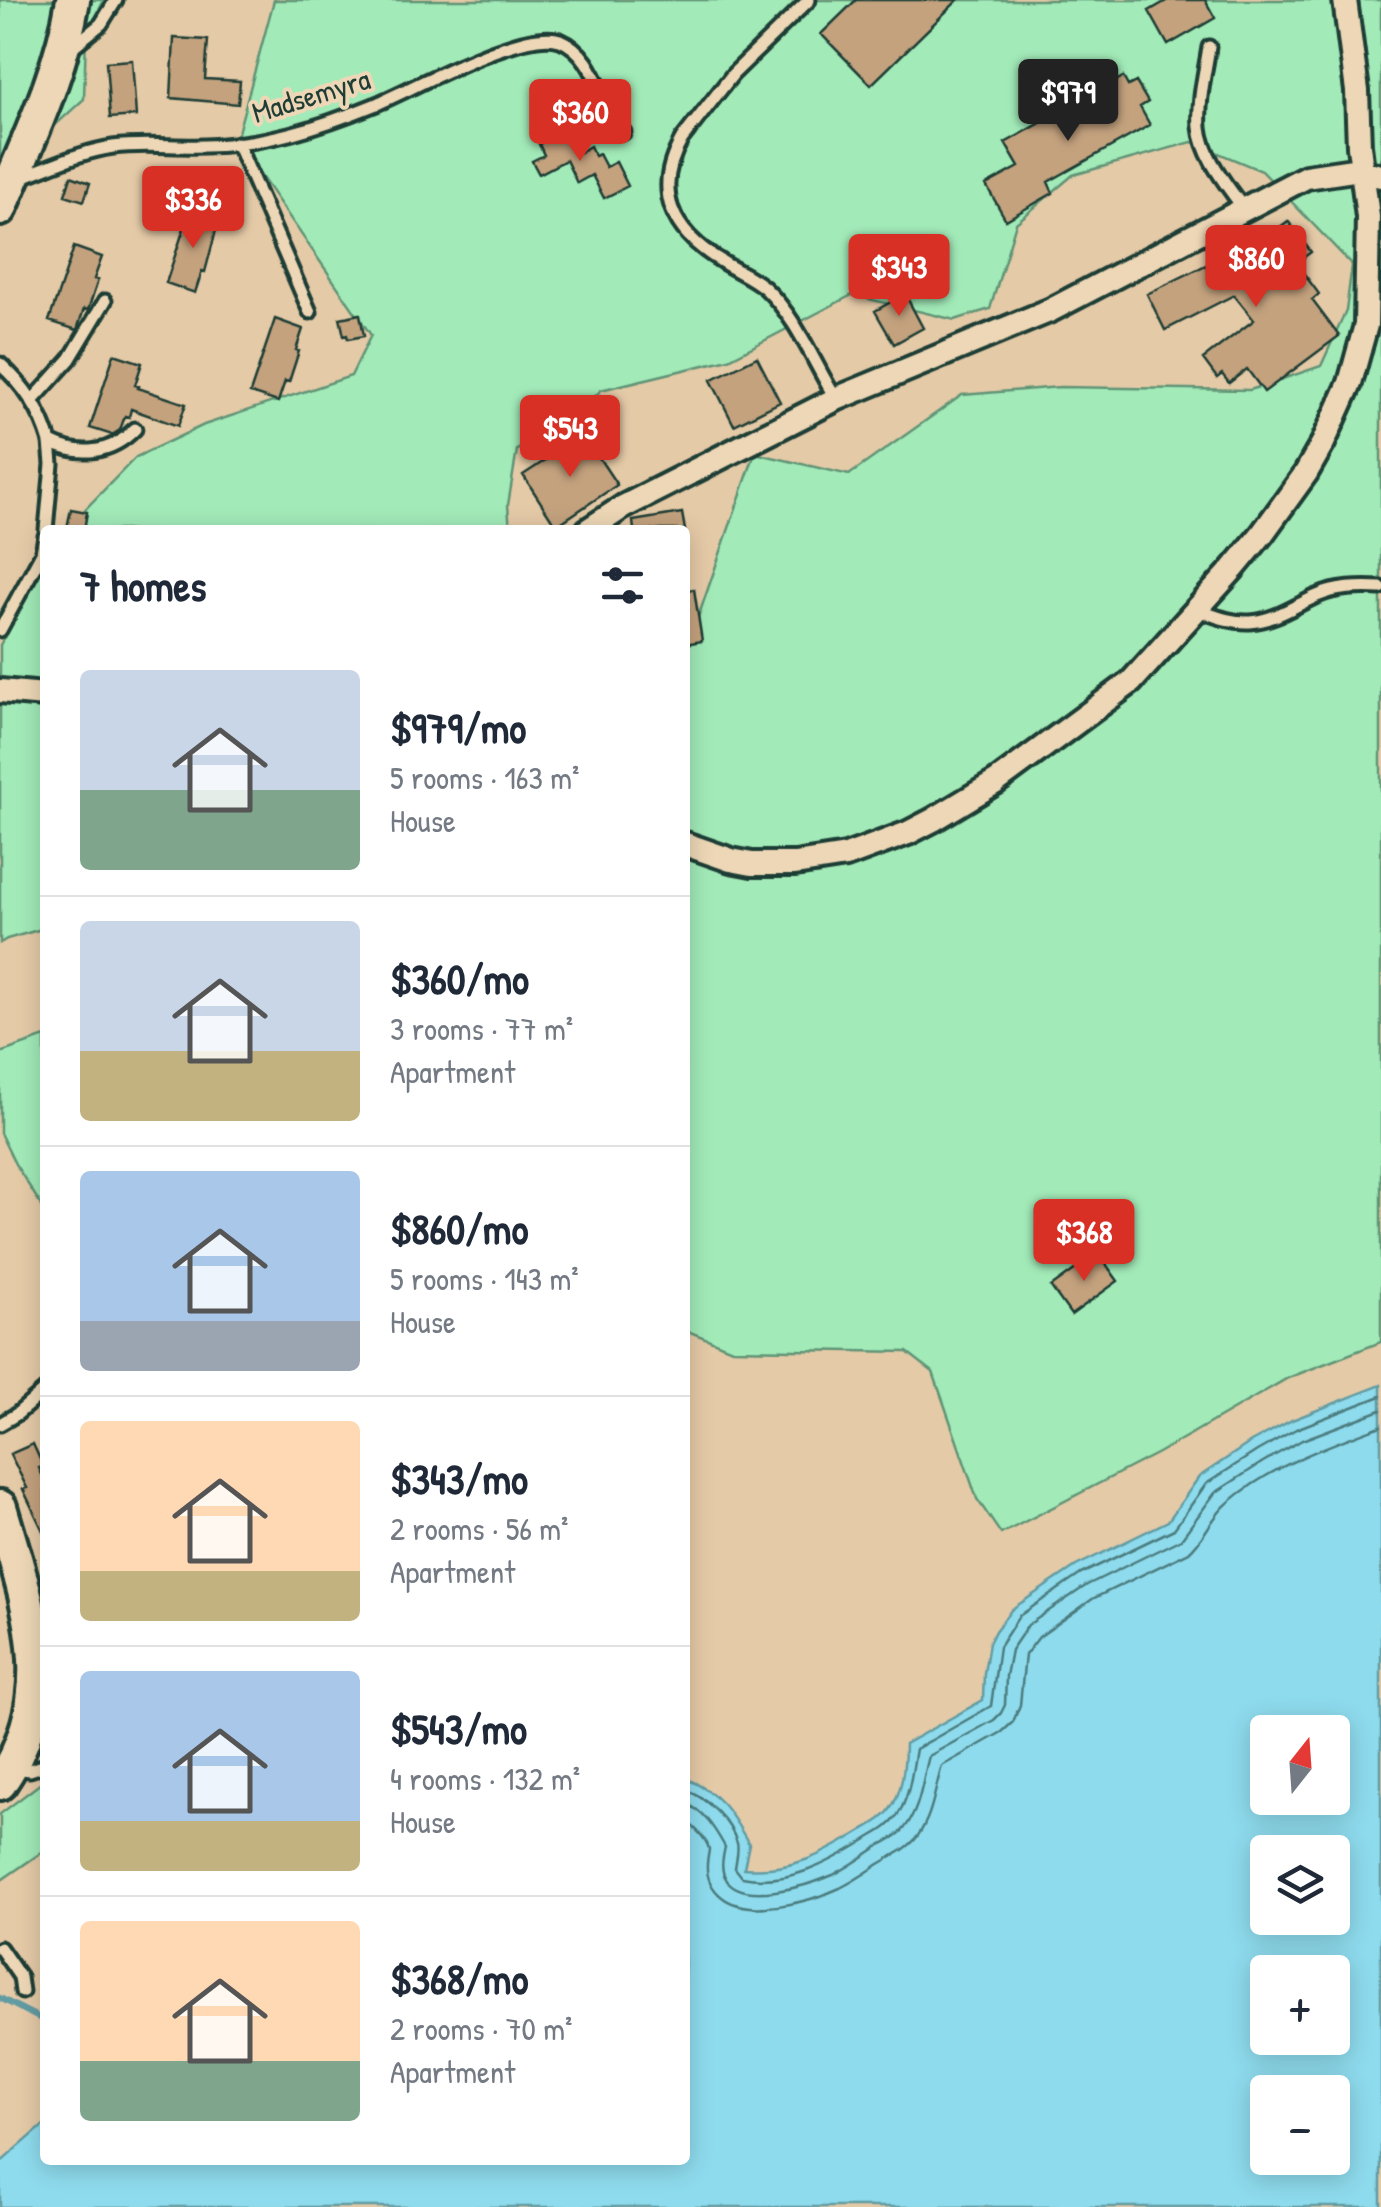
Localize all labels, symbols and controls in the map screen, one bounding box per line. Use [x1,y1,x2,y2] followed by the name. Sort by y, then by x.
[247,58,375,132] street label: Madsemyra
[1009,59,1127,144] pin: $979
[1040,70,1096,113] text: $979
[521,79,639,164] pin: $360
[551,90,609,133] text: $360
[134,166,252,251] pin: $336
[164,177,222,220] text: $336
[1197,225,1315,310] pin: $860
[840,234,958,319] pin: $343
[1227,236,1285,279] text: $860
[871,245,927,288] text: $343
[511,395,629,480] pin: $543
[542,406,598,449] text: $543
[80,557,206,614] text: 7 homes
[595,558,650,613] icon: filters
[390,699,526,756] text: $979/mo
[160,710,280,830] icon: home
[390,756,579,799] text: 5 rooms · 163 m²
[390,799,456,842] text: House
[390,950,529,1007] text: $360/mo
[160,961,280,1081] icon: home
[390,1007,573,1050] text: 3 rooms · 77 m²
[390,1050,515,1093] text: Apartment
[1025,1199,1143,1284] pin: $368
[390,1200,528,1257] text: $860/mo
[1055,1210,1113,1253] text: $368
[160,1211,280,1331] icon: home
[390,1257,579,1300] text: 5 rooms · 143 m²
[390,1300,456,1343] text: House
[390,1450,528,1507] text: $343/mo
[160,1461,280,1581] icon: home
[390,1507,568,1550] text: 2 rooms · 56 m²
[390,1550,515,1593] text: Apartment
[390,1700,527,1757] text: $543/mo
[160,1711,280,1831] icon: home
[1250,1715,1350,1815] north arrow
[1250,1715,1350,2175] map controls
[390,1757,580,1800] text: 4 rooms · 132 m²
[390,1800,456,1843] text: House
[1250,1835,1350,1935] button: layers
[390,1950,528,2007] text: $368/mo
[1250,1955,1350,2055] button: +
[160,1961,280,2081] icon: home
[390,2007,572,2050] text: 2 rooms · 70 m²
[390,2050,515,2093] text: Apartment
[1250,2075,1350,2175] button: −

